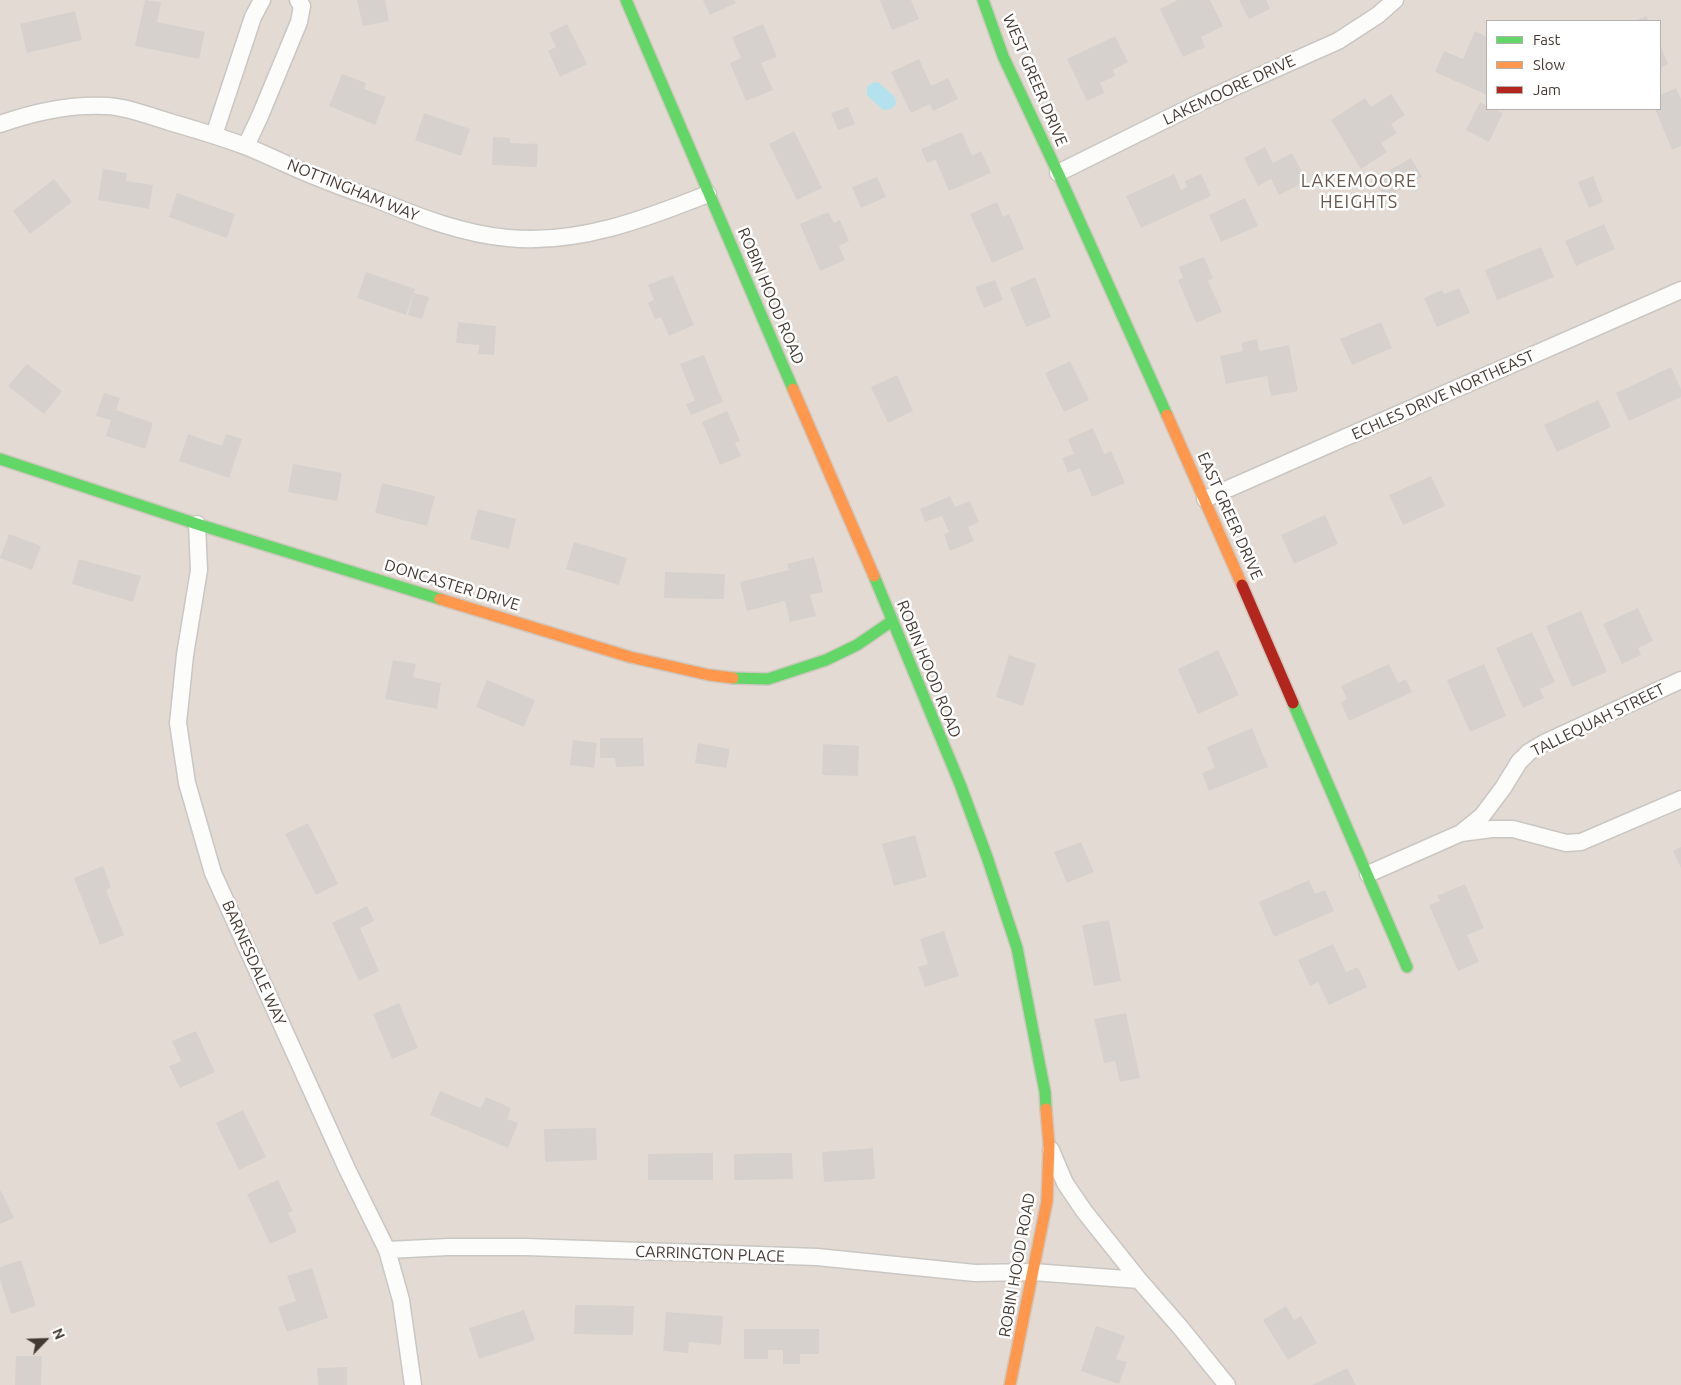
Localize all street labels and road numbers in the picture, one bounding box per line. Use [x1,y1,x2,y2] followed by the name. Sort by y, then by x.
[999,11,1071,149] street label: WEST GREER DRIVE
[1160,51,1298,129] street label: LAKEMOORE DRIVE
[284,155,422,225] street label: NOTTINGHAM WAY
[734,225,808,367] street label: ROBIN HOOD ROAD
[1349,346,1537,444] street label: ECHLES DRIVE NORTHEAST
[1193,449,1267,583] street label: EAST GREER DRIVE
[382,555,522,615] street label: DONCASTER DRIVE
[893,597,965,741] street label: ROBIN HOOD ROAD
[1528,679,1668,761] street label: TALLEQUAH STREET
[218,898,290,1028] street label: BARNESDALE WAY
[995,1191,1039,1339] street label: ROBIN HOOD ROAD
[635,1242,785,1266] street label: CARRINGTON PLACE

